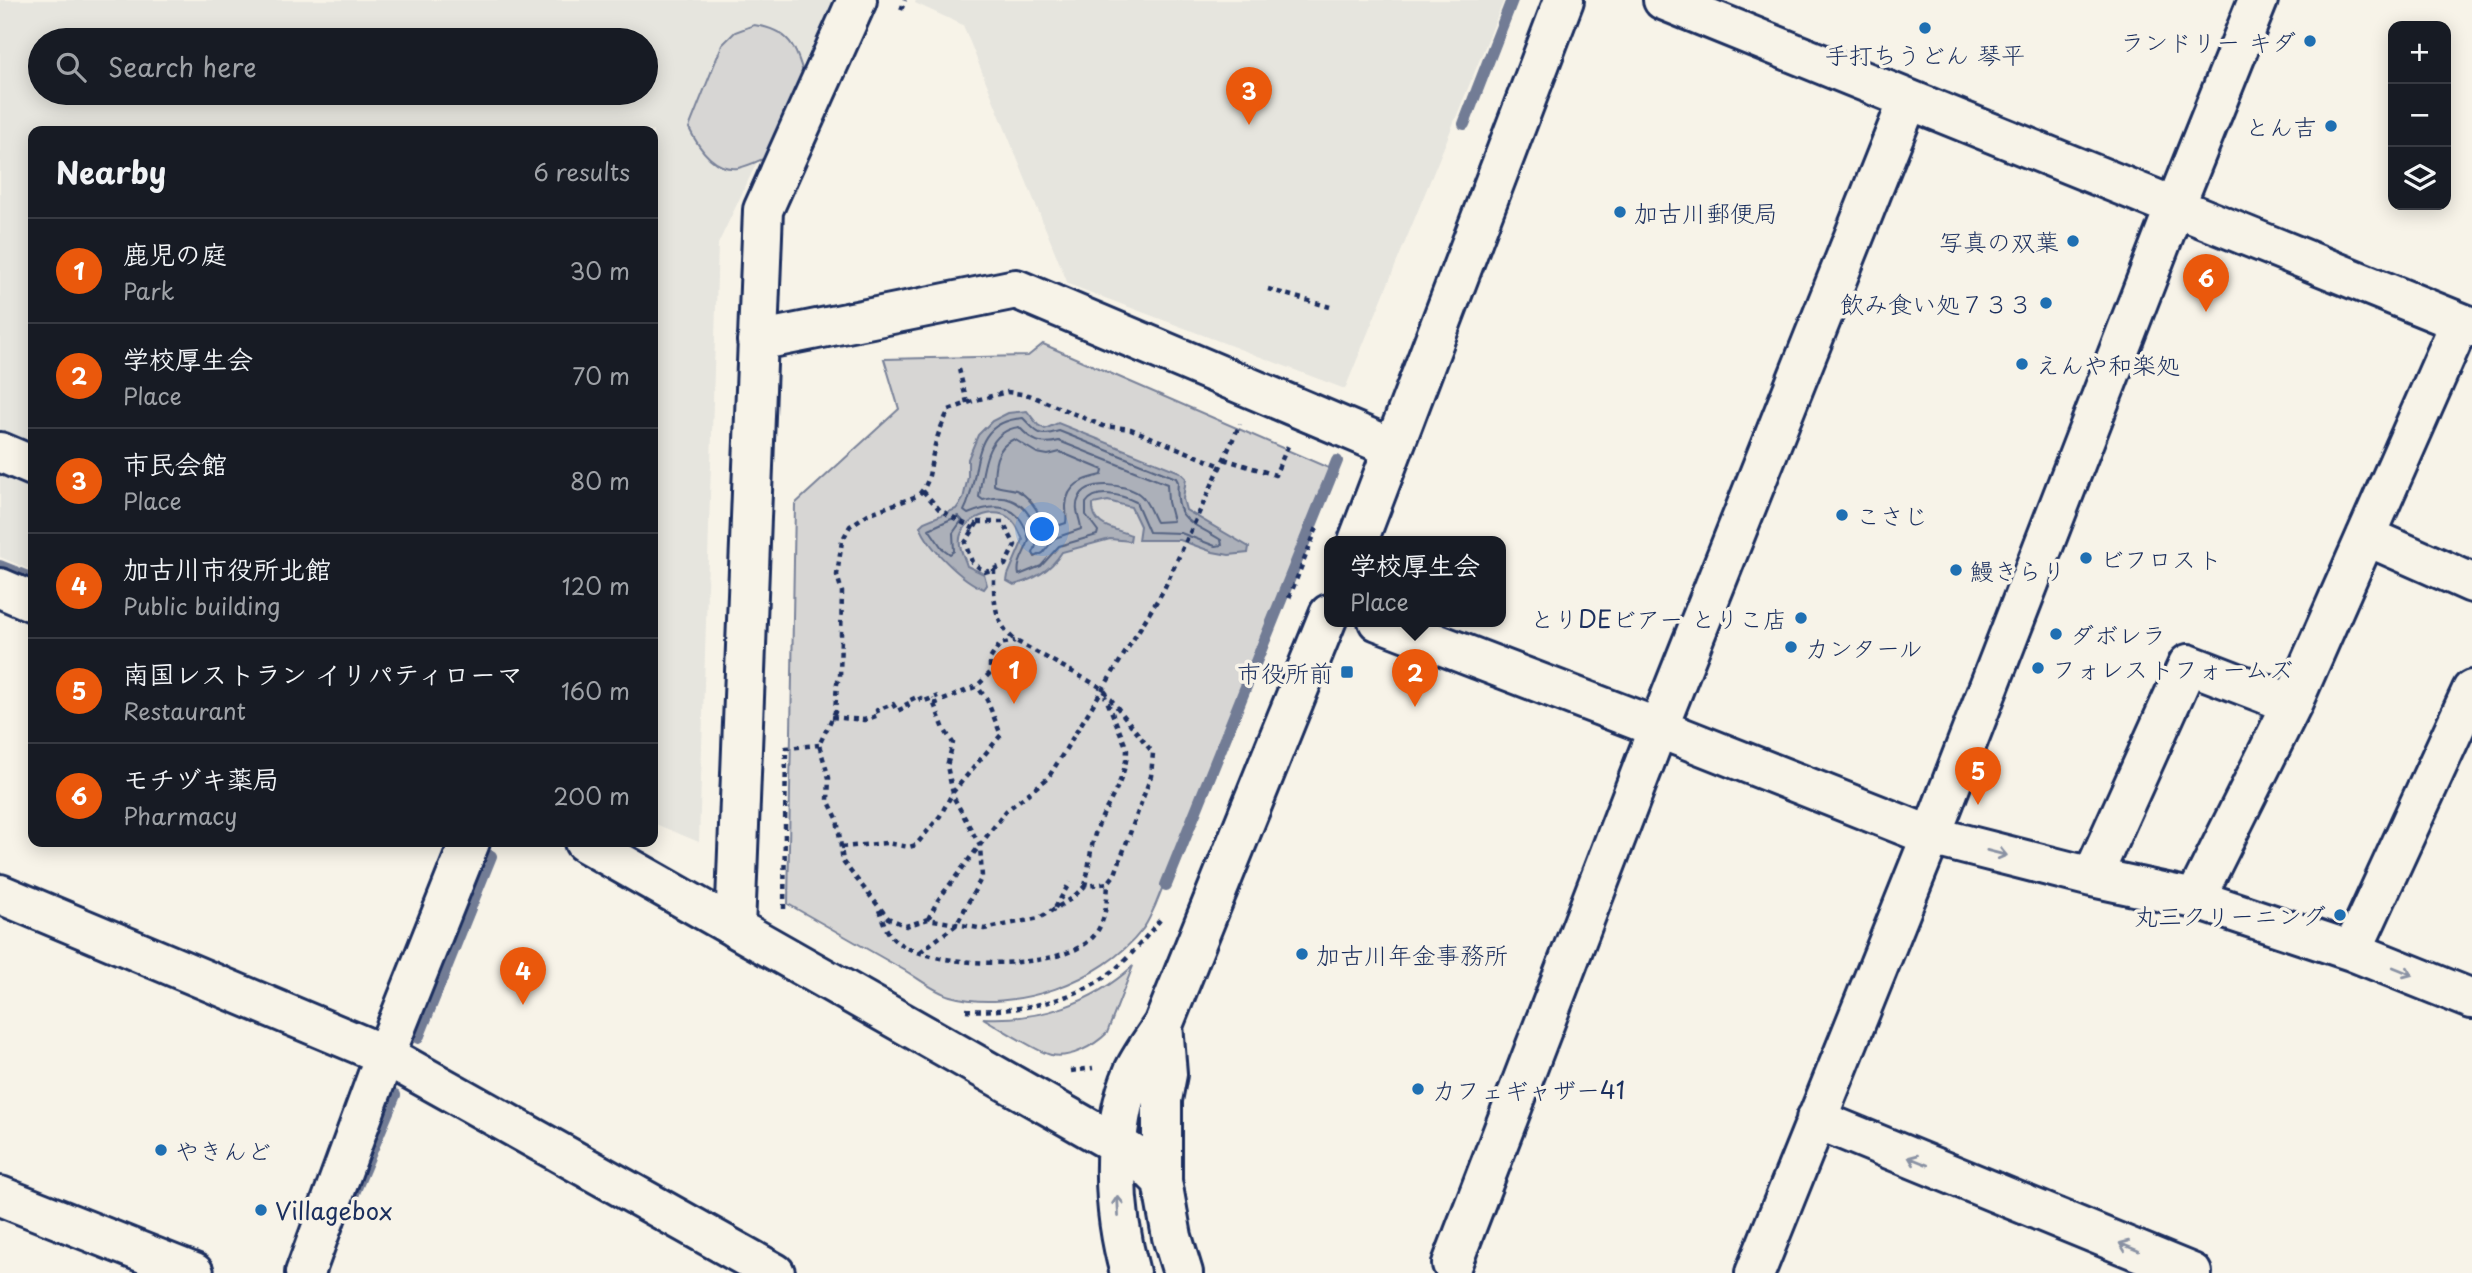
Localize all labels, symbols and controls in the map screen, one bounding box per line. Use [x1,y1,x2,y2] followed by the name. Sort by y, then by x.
[1917,20,1933,36] marker: 手打ちうどん 琴平
[2388,21,2451,210] map controls
[2388,21,2451,84] button: +
[2120,23,2296,59] place label: ランドリー キダ
[28,28,658,105] search box
[2302,33,2318,49] marker: ランドリー キダ
[1825,36,2025,72] place label: 手打ちうどん 琴平
[108,47,257,86] text: Search here
[52,48,90,86] icon: search
[1226,67,1272,125] pin: 3
[2388,84,2451,147] button: −
[2245,108,2317,144] place label: とん吉
[2323,118,2339,134] marker: とん吉
[2388,147,2451,210] button: layers
[56,149,166,194] text: Nearby
[534,154,630,189] text: 6 results
[1634,194,1778,230] place label: 加古川郵便局
[1612,204,1628,220] marker: 加古川郵便局
[1939,223,2059,259] place label: 写真の双葉
[2065,233,2081,249] marker: 写真の双葉
[123,234,227,273] text: 鹿児の庭
[74,253,85,288] text: 1
[569,253,630,288] text: 30 m
[2183,254,2229,312] pin: 6
[123,273,174,308] text: Park
[1840,285,2032,321] place label: 飲み食い処７３３
[2038,295,2054,311] marker: 飲み食い処７３３
[123,339,253,378] text: 学校厚生会
[2036,346,2180,382] place label: えんや和楽処
[2014,356,2030,372] marker: えんや和楽処
[71,358,87,393] text: 2
[572,358,630,393] text: 70 m
[123,378,182,413] text: Place
[123,444,227,483] text: 市民会館
[71,463,87,498] text: 3
[570,463,630,498] text: 80 m
[123,483,182,518] text: Place
[1856,497,1928,533] place label: こさじ
[1834,507,1850,523] marker: こさじ
[1025,512,1059,546] your location
[1324,536,1506,627] popup
[2100,540,2222,576] place label: ビフロスト
[1350,545,1480,584] text: 学校厚生会
[123,549,331,588] text: 加古川市役所北館
[2078,550,2094,566] marker: ビフロスト
[1970,552,2066,588] place label: 鰻きらり
[1948,562,1964,578] marker: 鰻きらり
[71,568,87,603] text: 4
[562,568,630,603] text: 120 m
[1350,584,1409,619] text: Place
[123,588,280,623] text: Public building
[1530,600,1787,636] place label: とりDEビアー とりこ店
[1793,610,1809,626] marker: とりDEビアー とりこ店
[2070,616,2166,652] place label: ダボレラ
[2048,626,2064,642] marker: ダボレラ
[1805,629,1923,665] place label: カンタール
[1783,639,1799,655] marker: カンタール
[991,646,1037,704] pin: 1
[1392,649,1438,707] pin: 2
[2052,650,2293,686] place label: フォレストフォームズ
[123,654,523,693] text: 南国レストラン イリパティローマ
[1237,654,1333,690] place label: 市役所前
[2030,660,2046,676] marker: フォレストフォームズ
[1339,664,1355,680] marker: 市役所前
[72,673,86,708] text: 5
[561,673,630,708] text: 160 m
[123,693,246,728] text: Restaurant
[1955,747,2001,805] pin: 5
[123,759,279,798] text: モチヅキ薬局
[71,778,87,813] text: 6
[553,778,630,813] text: 200 m
[123,798,237,833] text: Pharmacy
[1985,847,2008,860] one-way arrow
[2134,897,2326,933] place label: 丸三クリーニング
[2332,907,2348,923] marker: 丸三クリーニング
[1316,936,1508,972] place label: 加古川年金事務所
[1294,946,1310,962] marker: 加古川年金事務所
[500,947,546,1005] pin: 4
[2392,966,2413,979] one-way arrow
[1432,1071,1625,1107] place label: カフェギャザー41
[1410,1081,1426,1097] marker: カフェギャザー41
[175,1132,271,1168] place label: やきんど
[153,1142,169,1158] marker: やきんど
[1908,1154,1929,1167] one-way arrow
[275,1192,392,1228] place label: Villagebox
[1111,1195,1124,1218] one-way arrow
[253,1202,269,1218] marker: Villagebox
[2118,1240,2140,1253] one-way arrow

